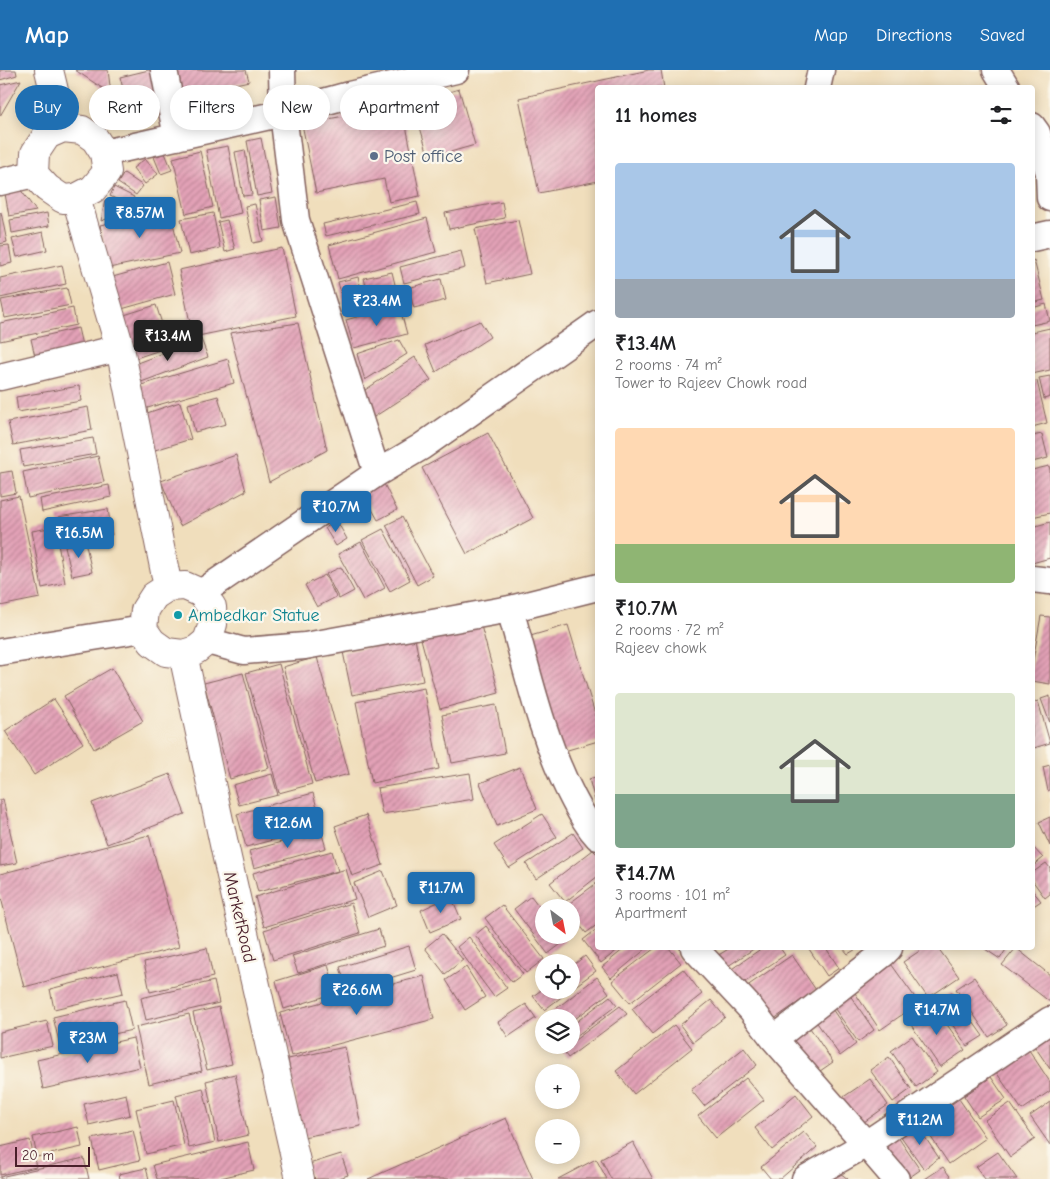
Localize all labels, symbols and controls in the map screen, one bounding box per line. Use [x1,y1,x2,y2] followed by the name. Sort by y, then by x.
[25,21,69,49] text: Map
[814,25,848,46] text: Map
[876,25,952,46] text: Directions
[980,25,1025,46] text: Saved
[15,85,79,130] chip: Buy
[89,85,160,130] chip: Rent
[170,85,253,130] chip: Filters
[263,85,330,130] chip: New
[340,85,457,130] chip: Apartment
[987,101,1015,129] icon: filters
[615,103,697,127] text: 11 homes
[384,146,463,167] place label: Post office
[368,150,380,162] marker: Post office
[99,196,181,239] pin: ₹8.57M
[770,196,860,286] icon: home
[116,204,164,222] text: ₹8.57M
[336,284,418,327] pin: ₹23.4M
[353,292,401,310] text: ₹23.4M
[127,320,209,362] pin: ₹13.4M
[145,327,191,345] text: ₹13.4M
[615,331,676,355] text: ₹13.4M
[615,356,722,374] text: 2 rooms · 74 m²
[615,374,807,392] text: Tower to Rajeev Chowk road
[770,461,860,551] icon: home
[295,490,377,533] pin: ₹10.7M
[312,498,360,516] text: ₹10.7M
[38,516,120,559] pin: ₹16.5M
[55,524,103,542] text: ₹16.5M
[615,596,677,620] text: ₹10.7M
[188,605,320,626] place label: Ambedkar Statue
[172,609,184,621] marker: Ambedkar Statue
[615,621,724,639] text: 2 rooms · 72 m²
[615,639,706,657] text: Rajeev chowk
[770,726,860,816] icon: home
[247,806,329,849] pin: ₹12.6M
[264,814,312,832] text: ₹12.6M
[615,861,675,885] text: ₹14.7M
[219,869,260,965] street label: MarketRoad
[400,872,482,914] pin: ₹11.7M
[419,879,463,897] text: ₹11.7M
[615,886,730,904] text: 3 rooms · 101 m²
[535,899,580,944] north arrow
[535,899,580,1164] map controls
[615,904,687,922] text: Apartment
[535,954,580,999] button: locate
[316,974,398,1016] pin: ₹26.6M
[332,981,382,999] text: ₹26.6M
[896,994,978,1036] pin: ₹14.7M
[914,1001,960,1019] text: ₹14.7M
[535,1009,580,1054] button: layers
[58,1022,118,1064] pin: ₹23M
[69,1029,107,1047] text: ₹23M
[535,1064,580,1109] button: +
[879,1104,961,1146] pin: ₹11.2M
[897,1111,943,1129] text: ₹11.2M
[535,1119,580,1164] button: −
[15,1144,90,1167] scale bar
[22,1147,54,1164] text: 20 m

